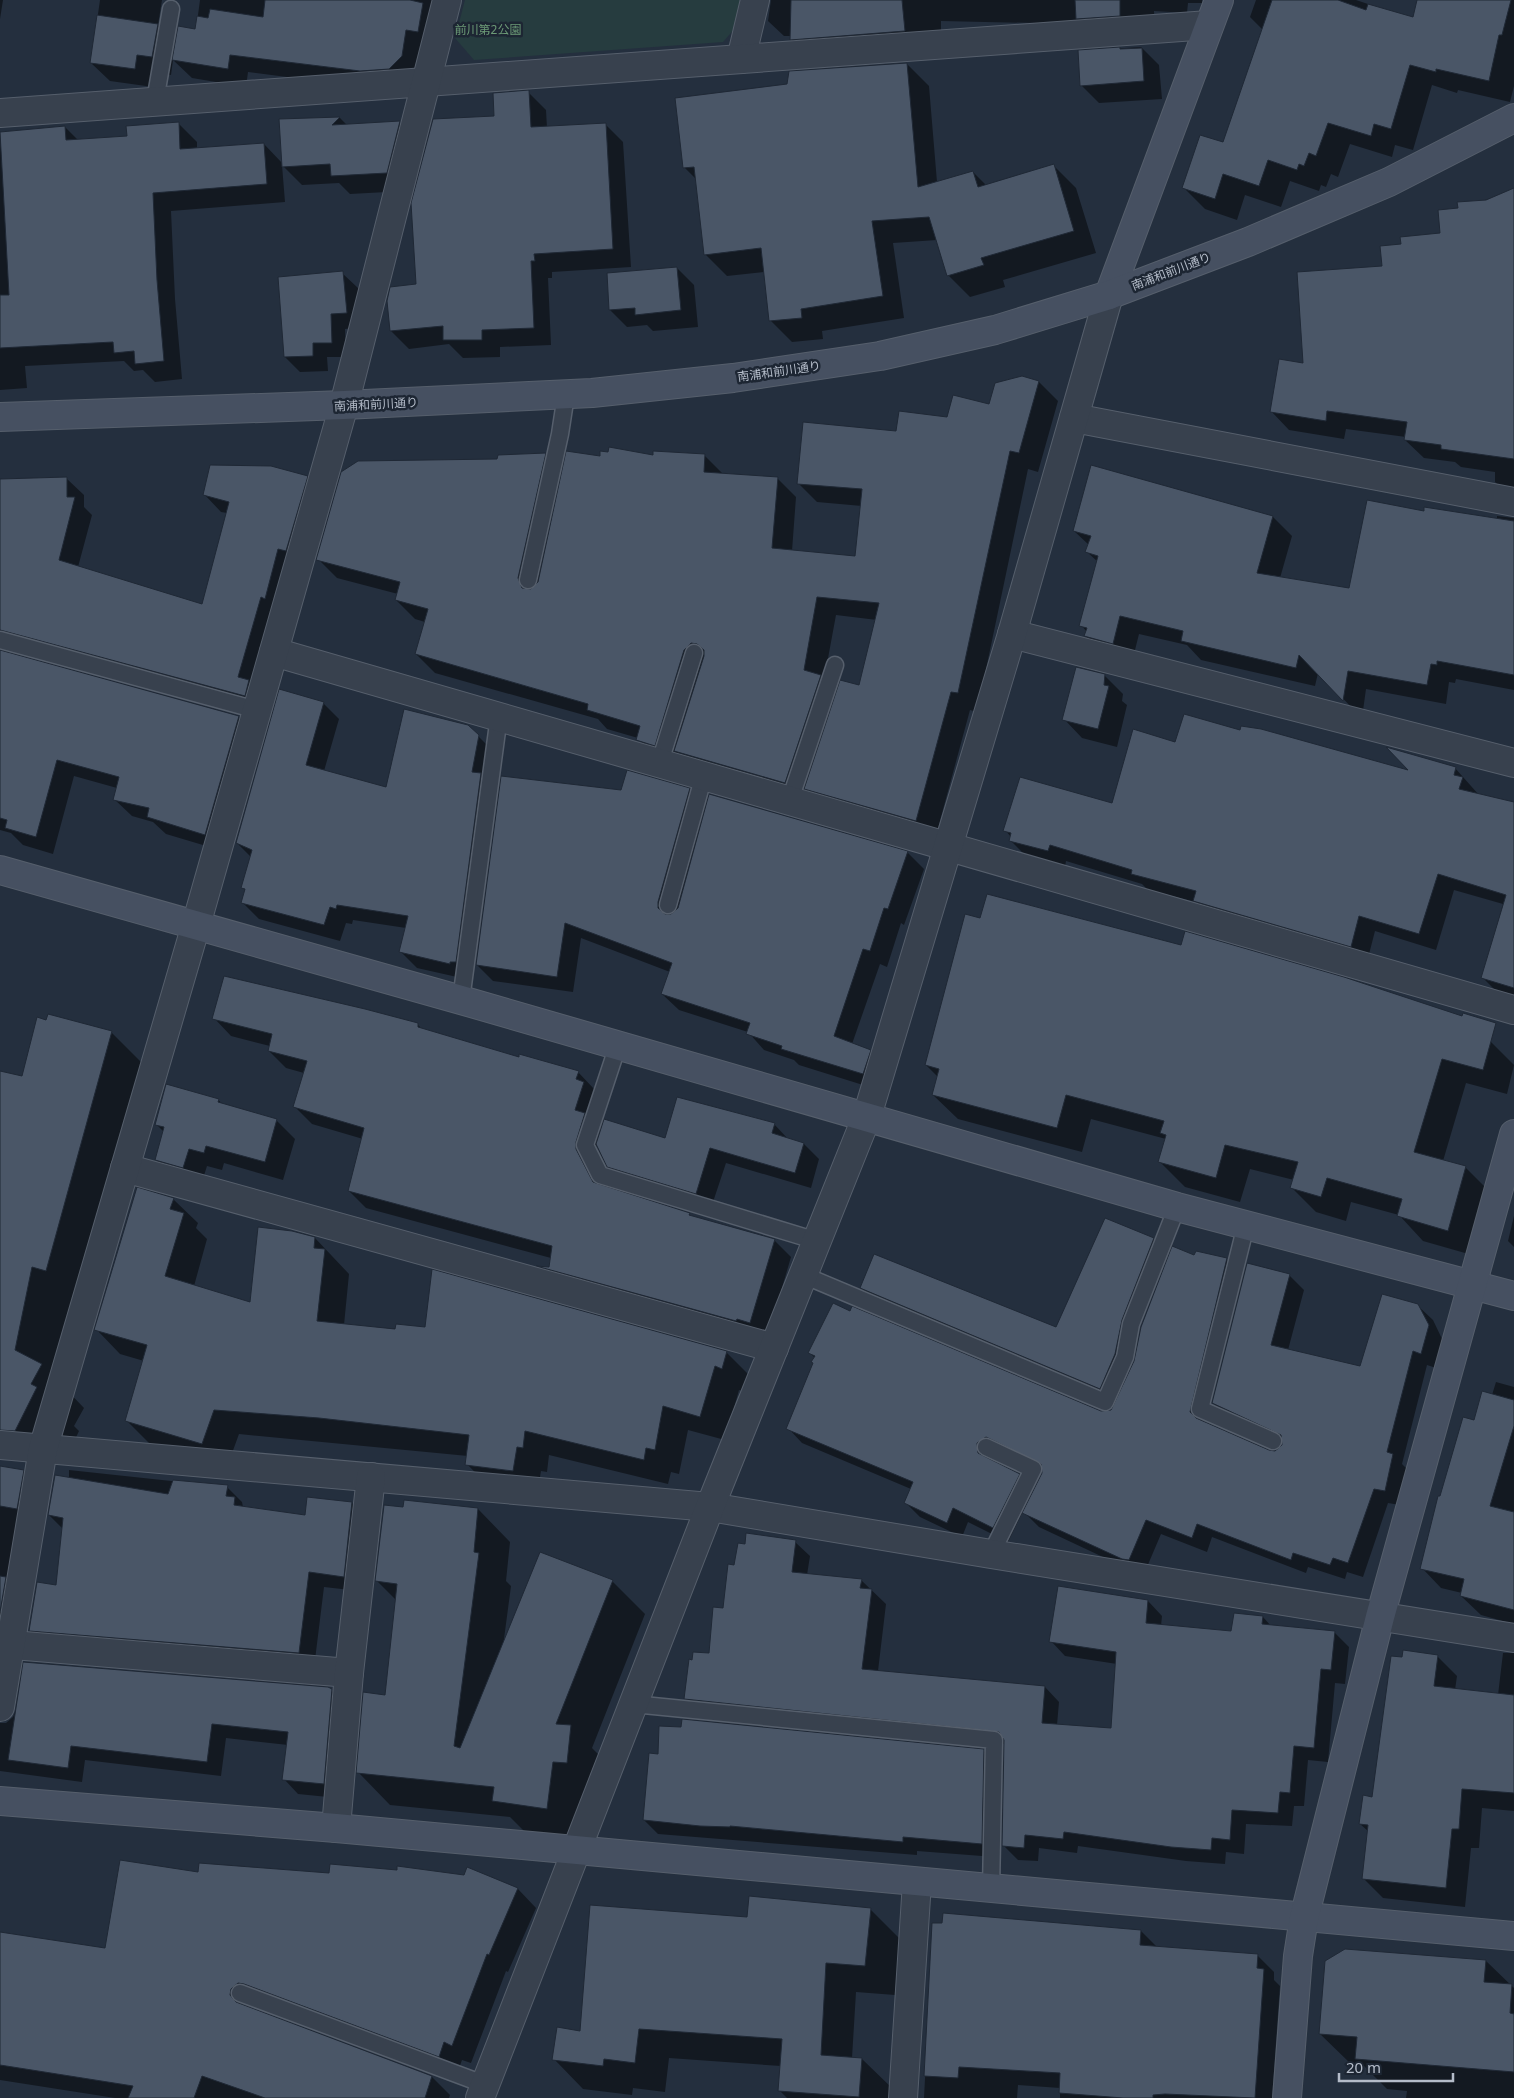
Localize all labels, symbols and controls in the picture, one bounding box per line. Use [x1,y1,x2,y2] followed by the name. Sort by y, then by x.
[455,21,521,38] park label: 前川第2公園
[1129,248,1213,294] street label: 南浦和前川通り
[736,357,822,385] street label: 南浦和前川通り
[334,393,418,415] street label: 南浦和前川通り
[1339,2050,1453,2082] scale bar
[1346,2057,1381,2077] text: 20 m

